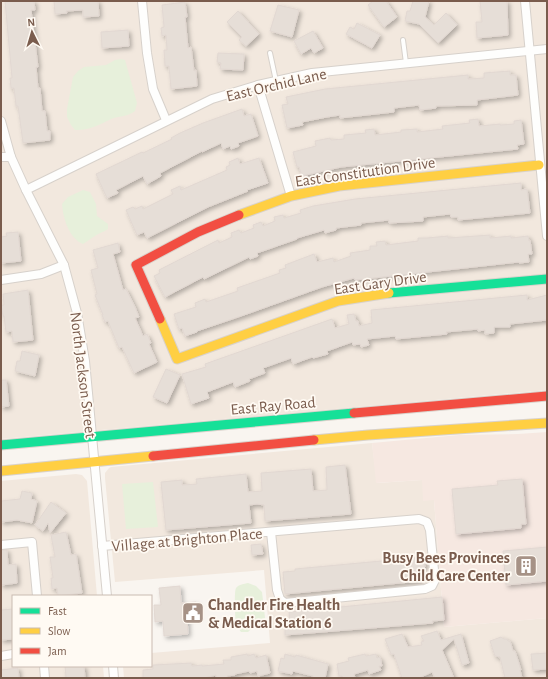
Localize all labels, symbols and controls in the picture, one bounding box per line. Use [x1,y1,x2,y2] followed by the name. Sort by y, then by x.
[12,12,52,52] north arrow
[27,17,35,28] text: N
[224,66,328,104] street label: East Orchid Lane
[294,154,436,190] street label: East Constitution Drive
[333,269,428,298] street label: East Gary Drive
[67,311,99,439] street label: North Jackson Street
[230,394,316,419] street label: East Ray Road
[111,525,263,555] street label: Village at Brighton Place
[382,550,510,584] place label: Busy Bees Provinces Child Care Center
[513,553,539,579] building icon: Busy Bees Provinces Child Care Center
[12,595,152,667] legend
[208,597,340,631] place label: Chandler Fire Health & Medical Station 6
[180,600,206,626] public building icon: Chandler Fire Health & Medical Station 6
[48,605,67,617] text: Fast
[48,625,70,637] text: Slow
[48,645,67,657] text: Jam

